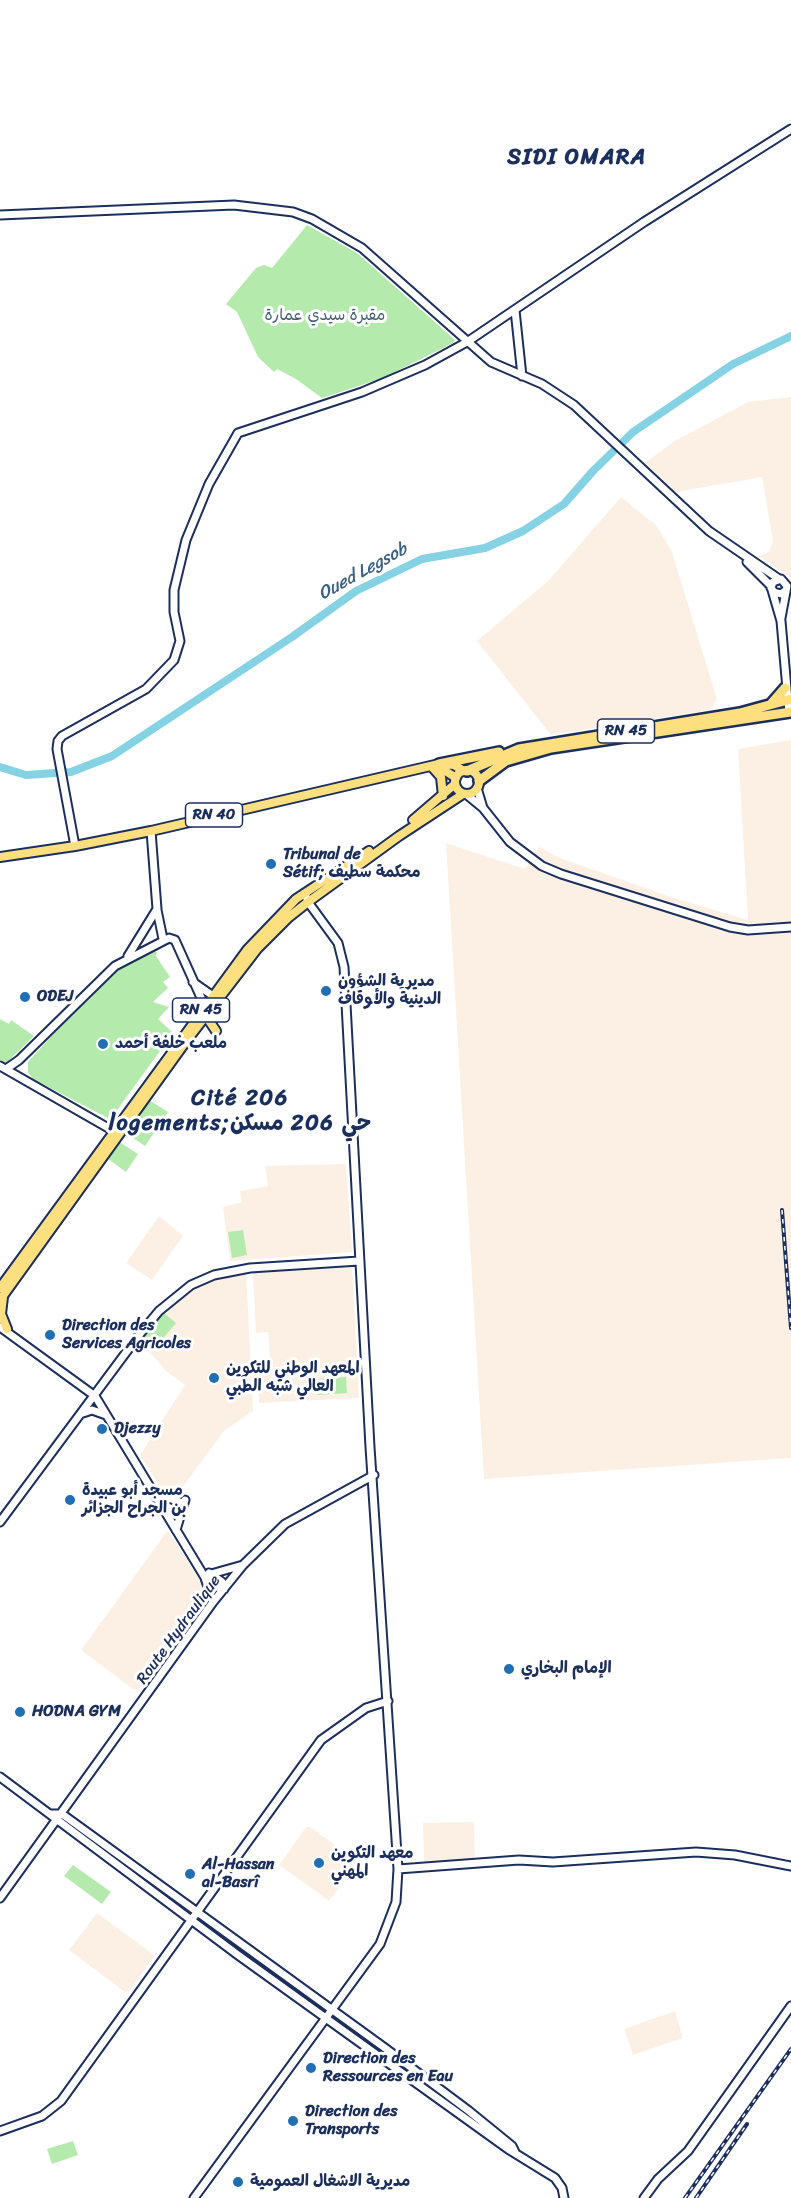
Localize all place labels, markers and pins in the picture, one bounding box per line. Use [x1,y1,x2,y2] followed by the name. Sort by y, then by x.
[283,845,421,883] place label: Tribunal de Sétif; محكمة سطيف
[264,857,278,871] marker: Tribunal de Sétif; محكمة سطيف
[338,972,441,1010] place label: مديرية الشؤون الدينية والأوقاف
[319,984,333,998] marker: مديرية الشؤون الدينية والأوقاف
[37,987,73,1007] place label: ODEJ
[18,990,32,1004] marker: ODEJ
[115,1034,227,1054] place label: ملعب خلفة أحمد
[96,1037,110,1051] marker: ملعب خلفة أحمد
[62,1316,191,1354] place label: Direction des Services Agricoles
[43,1328,57,1342] marker: Direction des Services Agricoles
[226,1359,360,1397] place label: المعهد الوطني للتكوين العالي شبه الطبي
[207,1371,221,1385] marker: المعهد الوطني للتكوين العالي شبه الطبي
[114,1419,160,1439] place label: Djezzy
[95,1422,109,1436] marker: Djezzy
[82,1481,186,1519] place label: مسجد أبو عبيدة بن الجراح الجزائر
[63,1493,77,1507] marker: مسجد أبو عبيدة بن الجراح الجزائر
[521,1659,611,1679] place label: الإمام البخاري
[502,1662,516,1676] marker: الإمام البخاري
[32,1702,121,1722] place label: HODNA GYM
[13,1705,27,1719] marker: HODNA GYM
[331,1844,414,1882] place label: معهد التكوين المهني
[202,1855,274,1893] place label: Al-Hassan al-Basrî
[312,1856,326,1870] marker: معهد التكوين المهني
[183,1867,197,1881] marker: Al-Hassan al-Basrî
[323,2049,453,2087] place label: Direction des Ressources en Eau
[304,2061,318,2075] marker: Direction des Ressources en Eau
[305,2102,398,2140] place label: Direction des Transports
[286,2114,300,2128] marker: Direction des Transports
[250,2172,410,2192] place label: مديرية الاشغال العمومية
[231,2175,245,2189] marker: مديرية الاشغال العمومية

